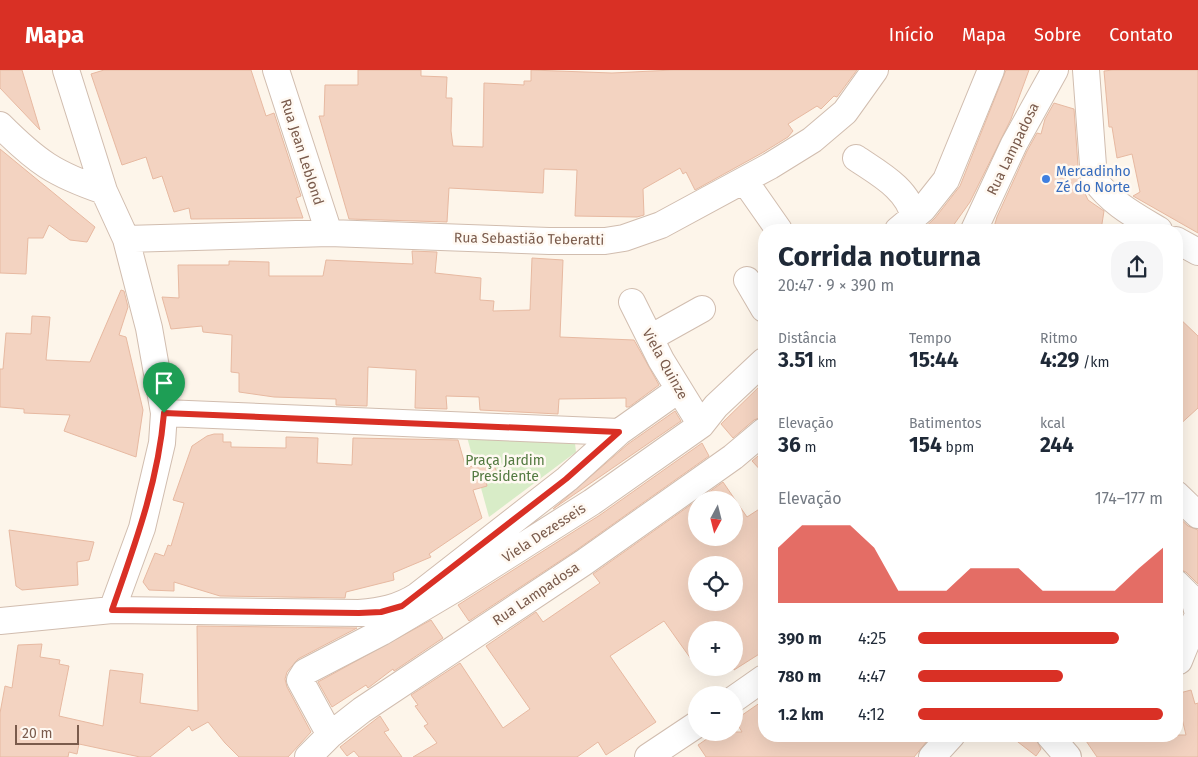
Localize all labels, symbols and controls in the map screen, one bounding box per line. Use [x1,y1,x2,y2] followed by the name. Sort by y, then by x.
[25,21,84,49] text: Mapa
[889,24,934,46] text: Início
[962,24,1006,46] text: Mapa
[1034,24,1081,46] text: Sobre
[1109,24,1173,46] text: Contato
[277,97,327,207] street label: Rua Jean Leblond
[983,100,1043,198] street label: Rua Lampadosa
[1056,163,1131,196] place label: Mercadinho Zé do Norte
[1040,173,1052,185] marker: Mercadinho Zé do Norte
[454,229,604,249] street label: Rua Sebastião Teberatti
[778,240,981,273] text: Corrida noturna
[1111,241,1163,293] button: share
[778,276,894,295] text: 20:47 · 9 × 390 m
[639,326,691,402] street label: Viela Quinze
[778,330,837,347] text: Distância
[909,330,952,347] text: Tempo
[1040,330,1078,347] text: Ritmo
[778,347,814,373] text: 3.51
[909,347,959,373] text: 15:44
[1040,347,1079,373] text: 4:29
[814,354,837,371] text: km
[1079,354,1109,371] text: /km
[143,362,185,413] pin
[150,369,178,397] icon: arrive
[778,415,834,432] text: Elevação
[909,415,982,432] text: Batimentos
[1040,415,1065,432] text: kcal
[778,432,801,458] text: 36
[909,432,942,458] text: 154
[1040,432,1074,458] text: 244
[801,439,816,456] text: m
[942,439,974,456] text: bpm
[465,452,545,485] park label: Praça Jardim Presidente
[778,489,842,508] text: Elevação
[1095,489,1163,508] text: 174–177 m
[688,491,742,546] north arrow
[688,491,743,741] map controls
[499,499,589,566] street label: Viela Dezesseis
[688,556,743,611] button: locate
[489,559,583,629] street label: Rua Lampadosa
[688,621,743,676] button: +
[778,629,822,648] text: 390 m
[858,629,886,648] text: 4:25
[778,667,821,686] text: 780 m
[858,667,886,686] text: 4:47
[688,686,743,741] button: −
[778,705,824,724] text: 1.2 km
[858,705,885,724] text: 4:12
[15,722,79,745] scale bar
[22,725,52,742] text: 20 m

